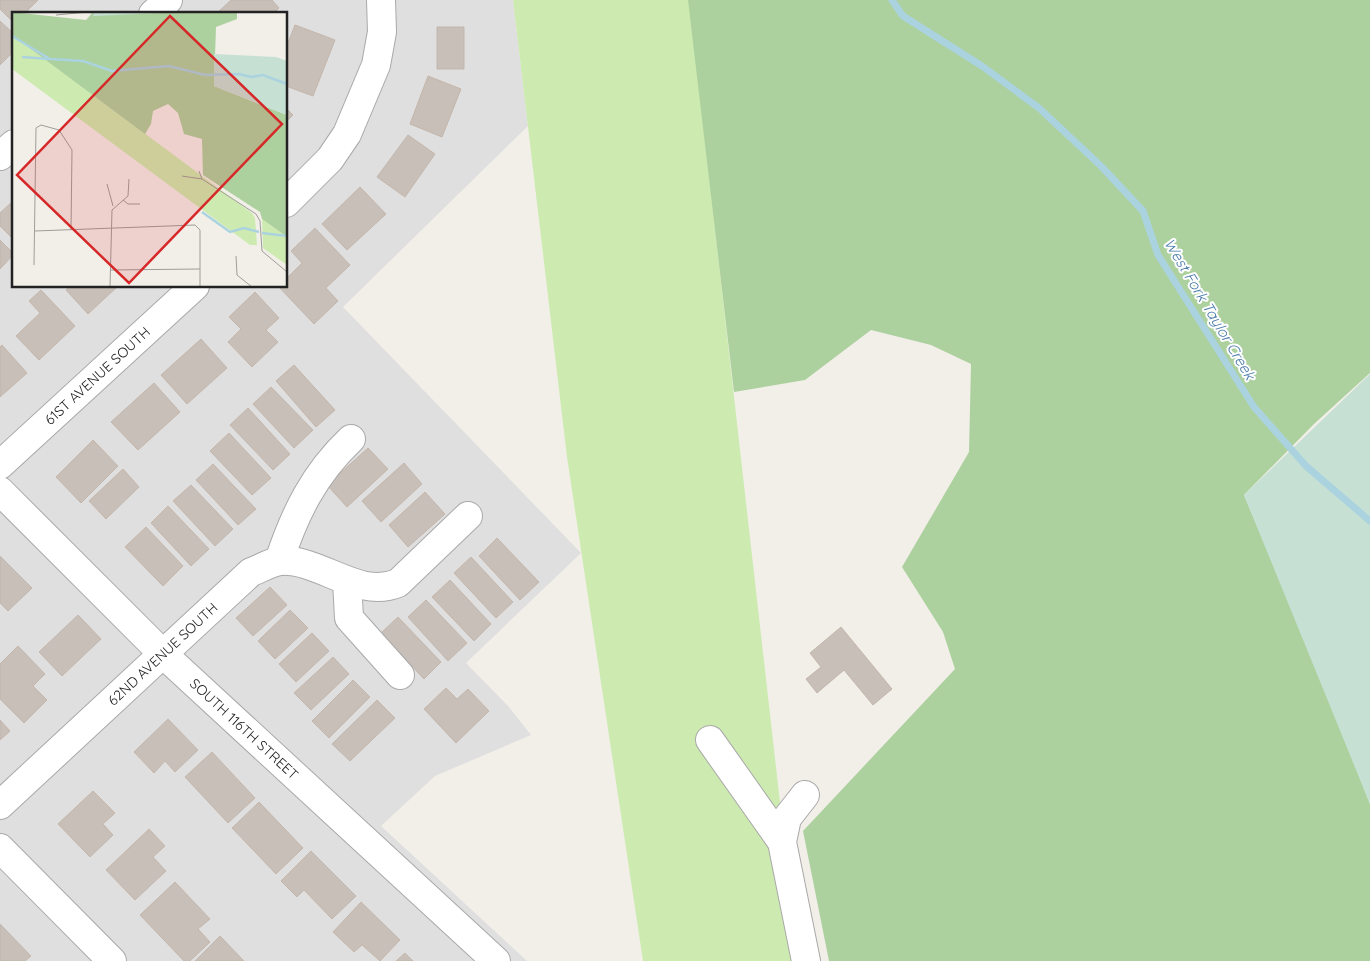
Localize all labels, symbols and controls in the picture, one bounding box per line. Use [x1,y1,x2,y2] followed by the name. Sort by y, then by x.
[12,12,288,288] inset map
[1160,235,1261,385] water label: West Fork Taylor Creek
[41,323,154,429] street label: 61ST AVENUE SOUTH
[104,599,221,709] street label: 62ND AVENUE SOUTH
[186,674,302,783] street label: SOUTH 116TH STREET

